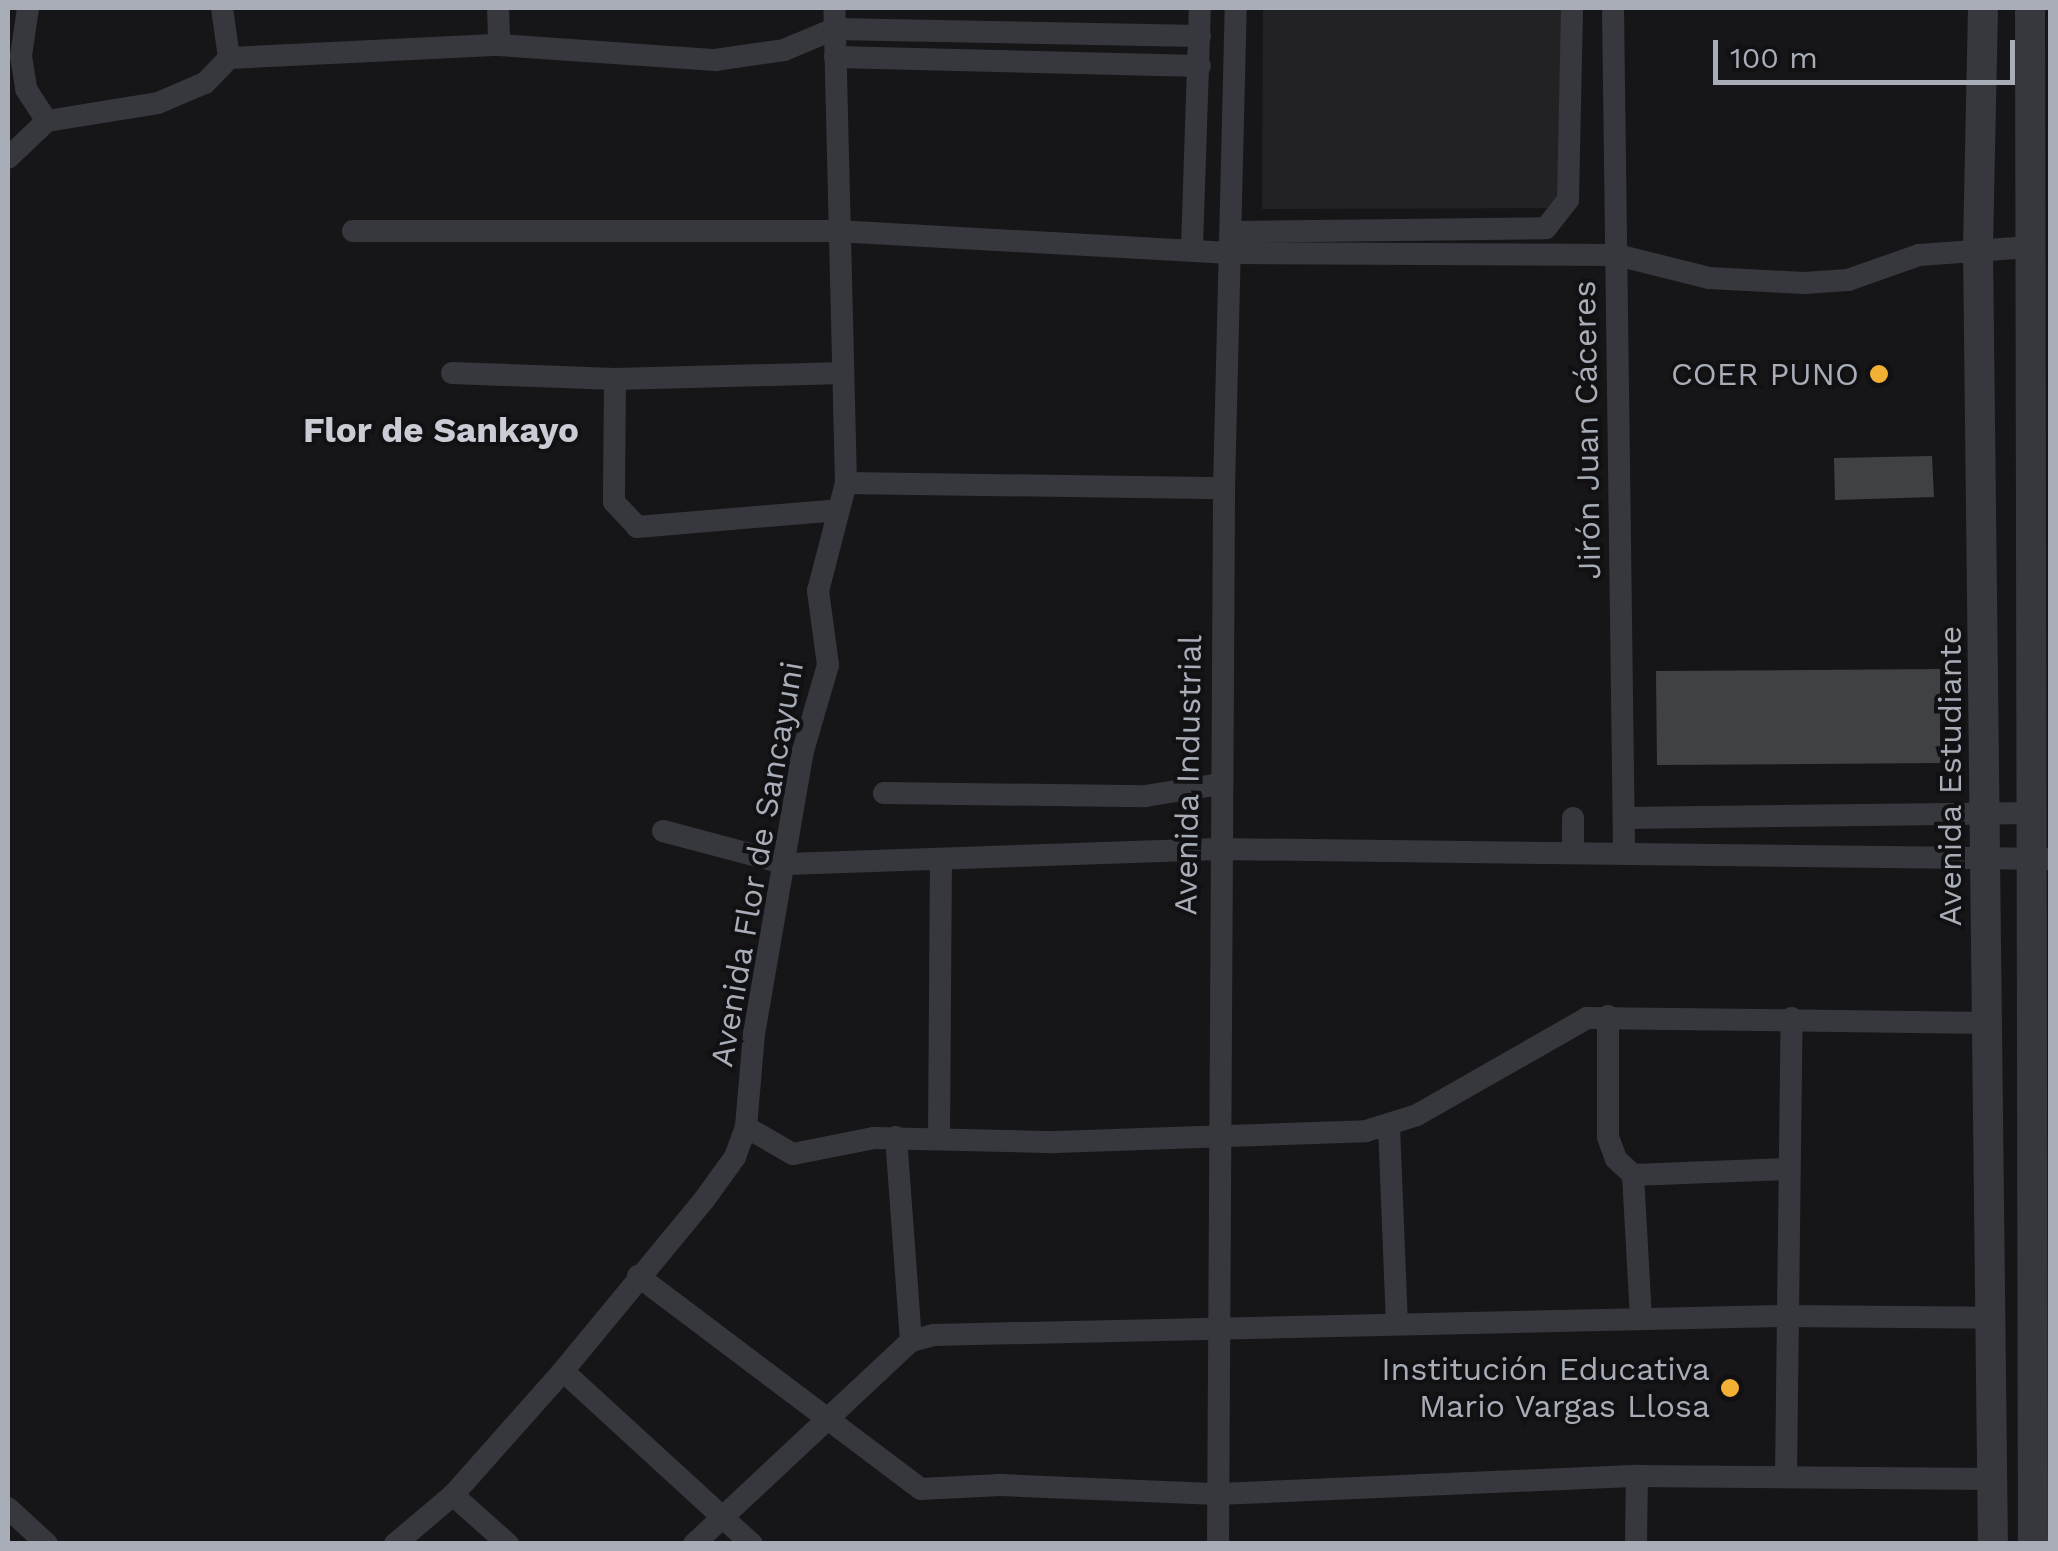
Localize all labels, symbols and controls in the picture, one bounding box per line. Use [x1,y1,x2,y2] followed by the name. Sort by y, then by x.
[1718,20,2020,82] scale bar
[1730,40,1818,75] text: 100 m
[1565,280,1609,580] street label: Jirón Juan Cáceres
[1671,355,1859,393] place label: COER PUNO
[1868,363,1890,385] marker: COER PUNO
[303,409,579,451] district label: Flor de Sankayo
[1931,625,1969,927] street label: Avenida Estudiante
[1166,634,1210,916] street label: Avenida Industrial
[702,658,812,1070] street label: Avenida Flor de Sancayuni
[1381,1351,1710,1426] place label: Institución Educativa Mario Vargas Llosa
[1719,1377,1741,1399] marker: Institución Educativa Mario Vargas Llosa

